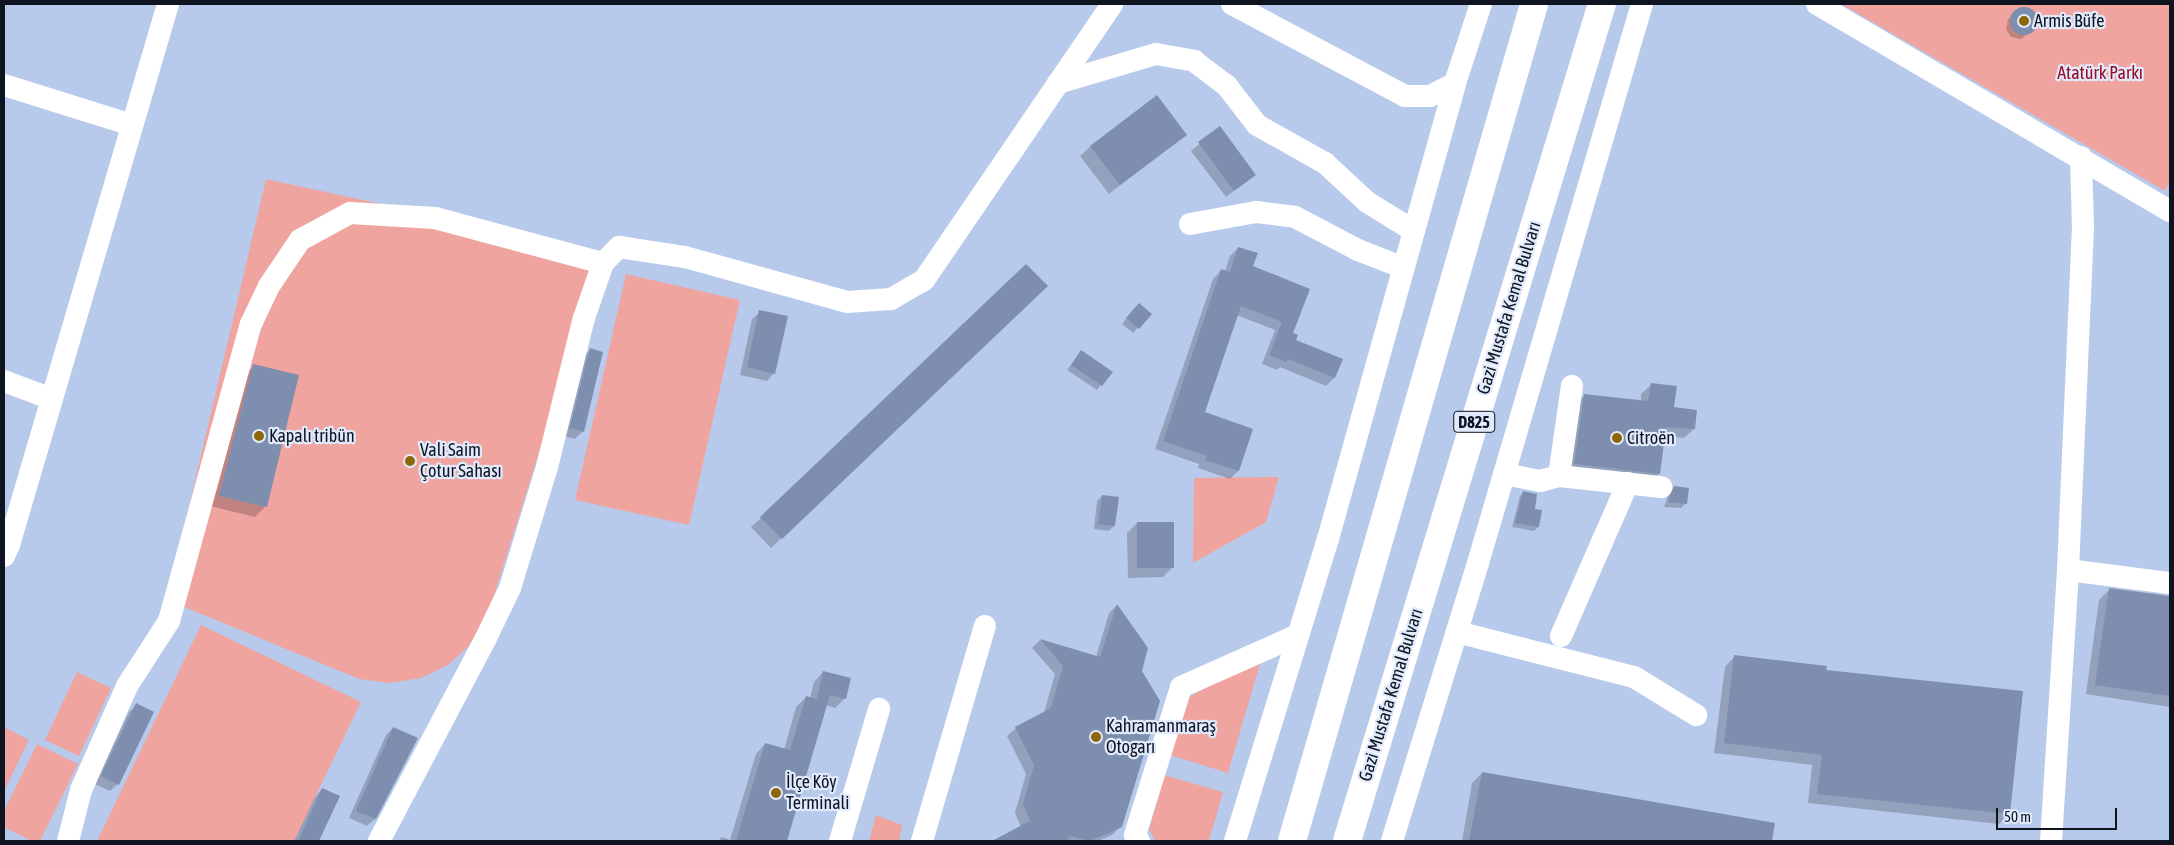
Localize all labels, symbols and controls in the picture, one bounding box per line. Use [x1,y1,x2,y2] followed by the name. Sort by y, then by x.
[2034,10,2104,32] place label: Armis Büfe
[2018,15,2030,27] marker: Armis Büfe
[2057,62,2143,84] park label: Atatürk Parkı
[1472,219,1546,397] street label: Gazi Mustafa Kemal Bulvarı
[1453,408,1495,436] road number: D825
[269,425,355,447] place label: Kapalı tribün
[1627,427,1675,449] place label: Citroën
[253,430,265,442] marker: Kapalı tribün
[1611,432,1623,444] marker: Citroën
[420,440,502,482] place label: Vali Saim Çotur Sahası
[404,455,416,467] marker: Vali Saim Çotur Sahası
[1354,606,1428,784] street label: Gazi Mustafa Kemal Bulvarı
[1106,716,1216,759] place label: Kahramanmaraş Otogarı
[1090,731,1102,743] marker: Kahramanmaraş Otogarı
[786,772,849,814] place label: İlçe Köy Terminali
[770,787,782,799] marker: İlçe Köy Terminali
[1999,798,2120,830] scale bar
[2004,808,2031,825] text: 50 m

